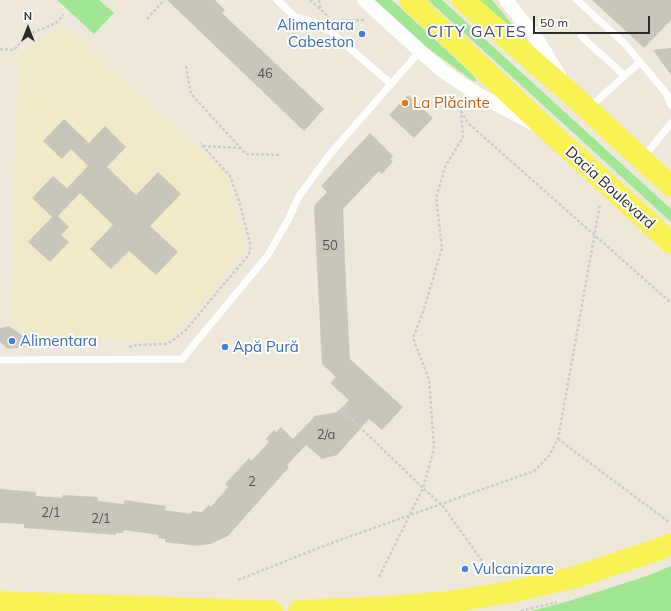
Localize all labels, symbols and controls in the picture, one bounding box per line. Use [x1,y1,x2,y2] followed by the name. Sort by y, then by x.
[8,8,48,48] north arrow
[535,8,652,34] scale bar
[24,9,32,23] text: N
[540,15,568,30] text: 50 m
[277,16,354,51] place label: Alimentara Cabeston
[427,22,527,42] district label: CITY GATES
[357,29,367,39] marker: Alimentara Cabeston
[257,66,273,82] house number: 46
[413,94,490,112] place label: La Plăcinte
[400,98,410,108] marker: La Plăcinte
[561,143,659,233] street label: Dacia Boulevard
[322,238,338,254] house number: 50
[20,332,97,350] place label: Alimentara
[7,336,17,346] marker: Alimentara
[233,338,299,356] place label: Apă Pură
[220,342,230,352] marker: Apă Pură
[317,427,335,443] house number: 2/a
[248,474,256,490] house number: 2
[41,505,61,521] house number: 2/1
[91,511,111,527] house number: 2/1
[473,560,554,578] place label: Vulcanizare
[460,564,470,574] marker: Vulcanizare

